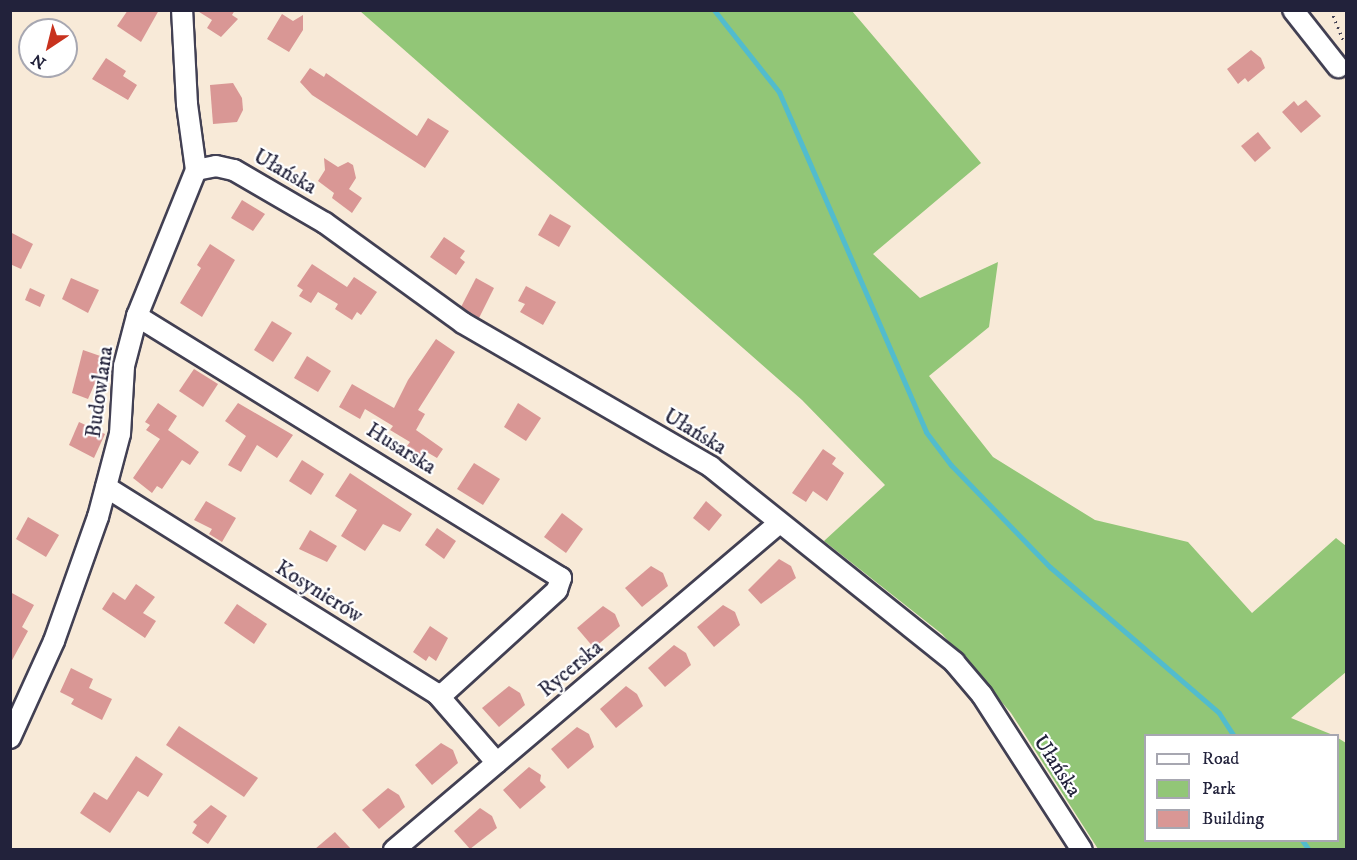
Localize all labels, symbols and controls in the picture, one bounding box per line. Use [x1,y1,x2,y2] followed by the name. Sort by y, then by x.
[18,18,78,78] north arrow
[28,49,50,73] text: N
[249,144,321,200] street label: Ułańska
[81,345,119,439] street label: Budowlana
[659,403,731,461] street label: Ułańska
[361,418,441,480] street label: Husarska
[271,555,367,629] street label: Kosynierów
[534,635,608,703] street label: Rycerska
[1028,730,1086,802] street label: Ułańska
[1144,734,1339,842] legend
[1202,748,1239,770] text: Road
[1202,778,1236,800] text: Park
[1202,808,1264,830] text: Building

